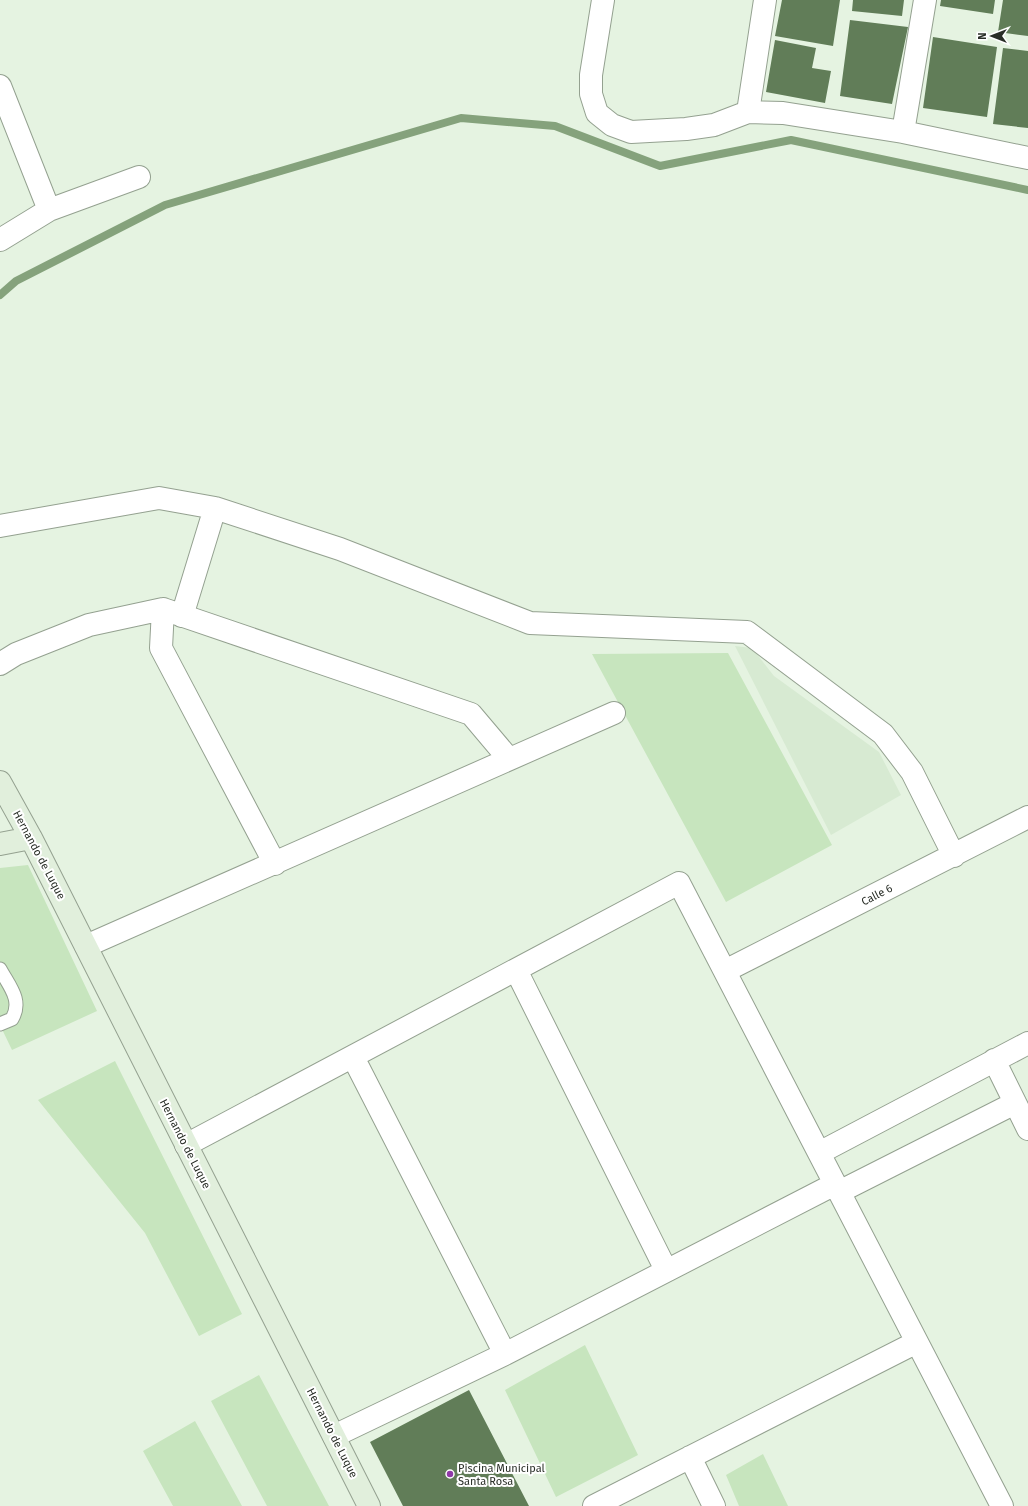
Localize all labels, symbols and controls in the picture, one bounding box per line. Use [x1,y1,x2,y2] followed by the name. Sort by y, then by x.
[972,16,1012,56] north arrow
[976,32,989,40] text: N
[10,808,68,902] street label: Hernando de Luque
[859,882,895,908] street label: Calle 6
[157,1097,213,1191] street label: Hernando de Luque
[304,1386,360,1480] street label: Hernando de Luque
[458,1462,545,1488] place label: Piscina Municipal Santa Rosa
[445,1469,455,1479] marker: Piscina Municipal Santa Rosa

